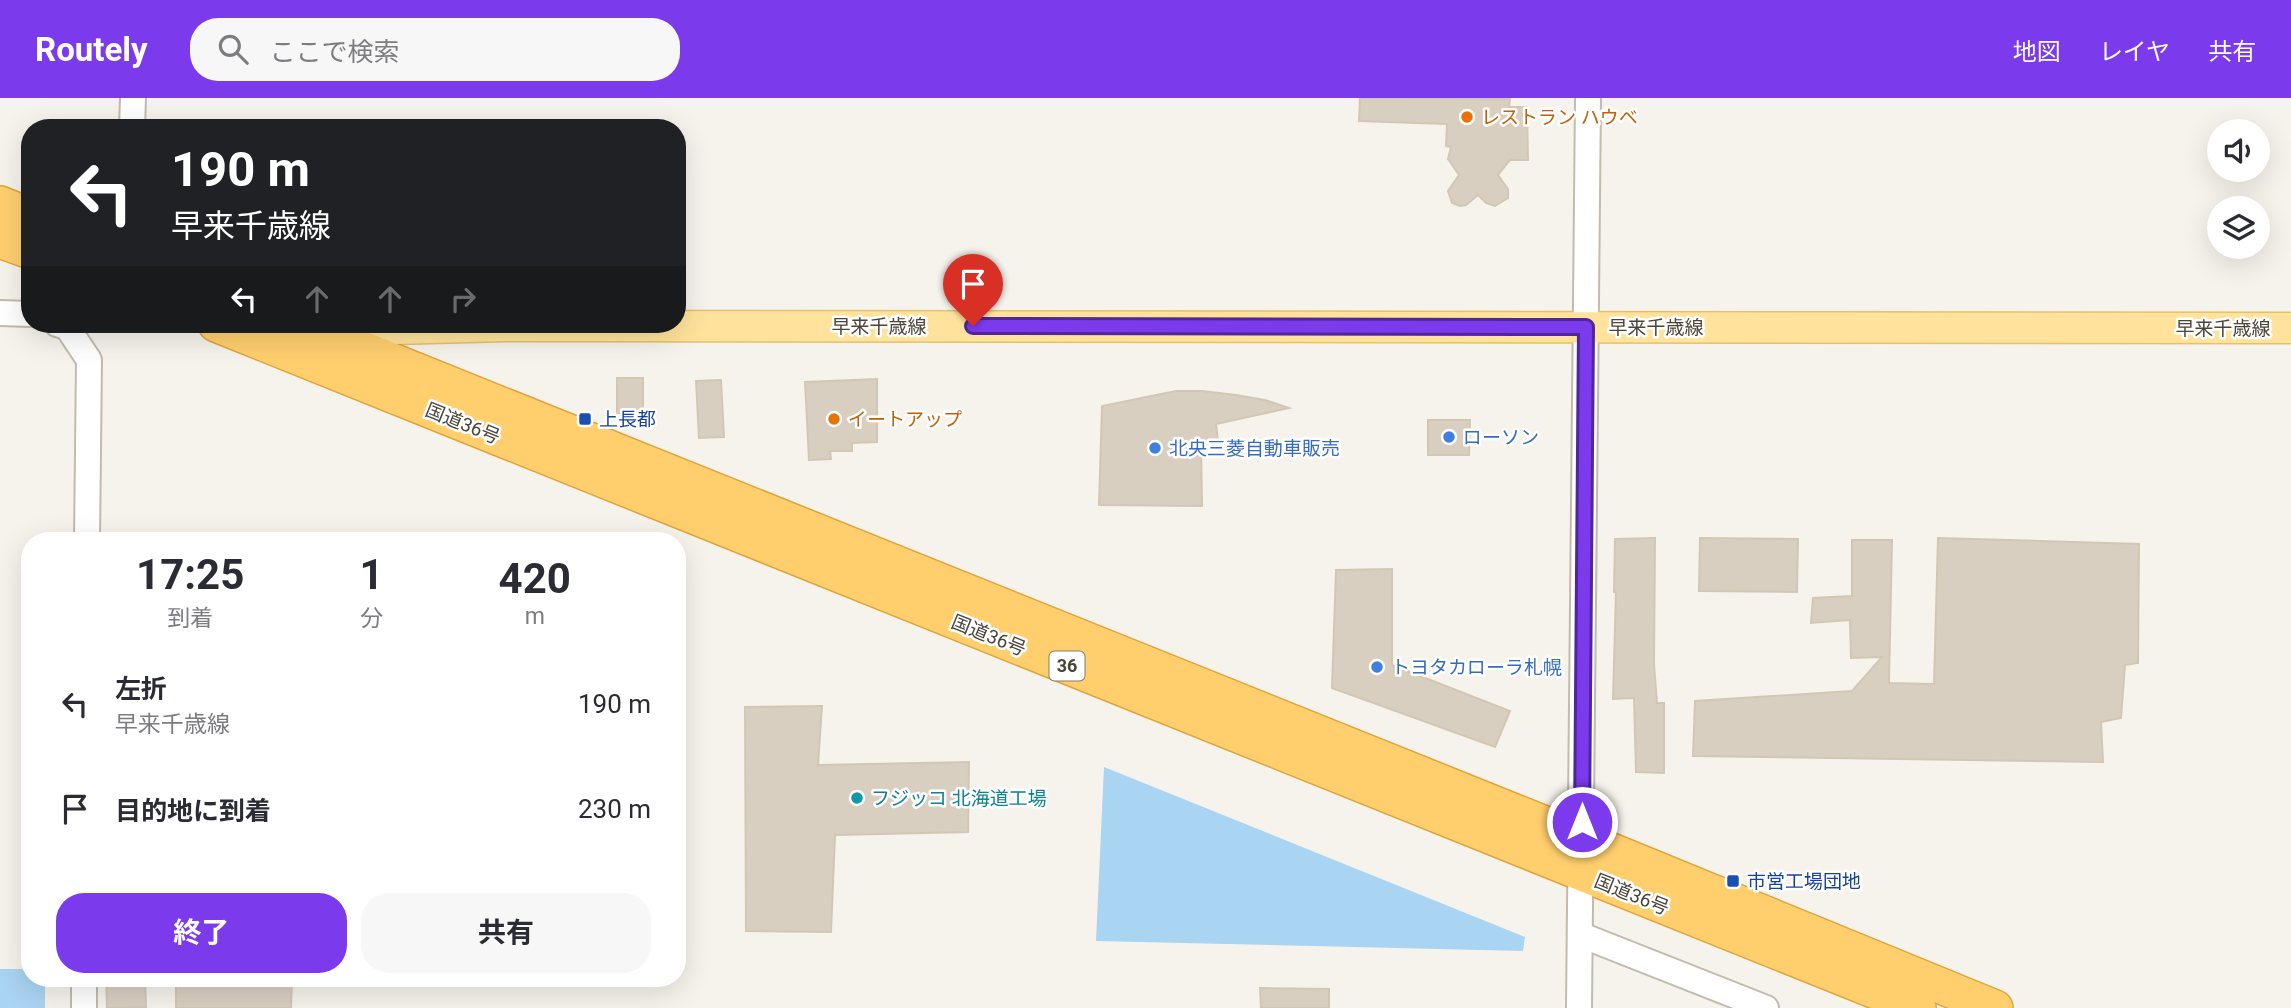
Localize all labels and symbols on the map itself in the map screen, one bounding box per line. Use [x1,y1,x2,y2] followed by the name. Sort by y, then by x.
[1481,106,1638,129] place label: レストラン ハウベ
[1459,109,1475,125] marker: レストラン ハウベ
[943,254,1003,326] pin
[831,315,927,338] street label: 早来千歳線
[1608,316,1704,339] street label: 早来千歳線
[2175,317,2271,340] street label: 早来千歳線
[422,398,503,449] street label: 国道36号
[599,408,656,431] place label: 上長都
[848,408,962,431] place label: イートアップ
[577,411,593,427] marker: 上長都
[826,411,842,427] marker: イートアップ
[1463,426,1539,449] place label: ローソン
[1441,429,1457,445] marker: ローソン
[1169,437,1340,460] place label: 北央三菱自動車販売
[1147,440,1163,456] marker: 北央三菱自動車販売
[948,610,1029,661] street label: 国道36号
[1050,652,1084,680] road number: 36
[1391,656,1562,679] place label: トヨタカローラ札幌
[1369,659,1385,675] marker: トヨタカローラ札幌
[1545,785,1619,859] position arrow
[871,787,1047,810] place label: フジッコ 北海道工場
[849,790,865,806] marker: フジッコ 北海道工場
[1591,869,1672,920] street label: 国道36号
[1747,870,1861,893] place label: 市営工場団地
[1725,873,1741,889] marker: 市営工場団地

